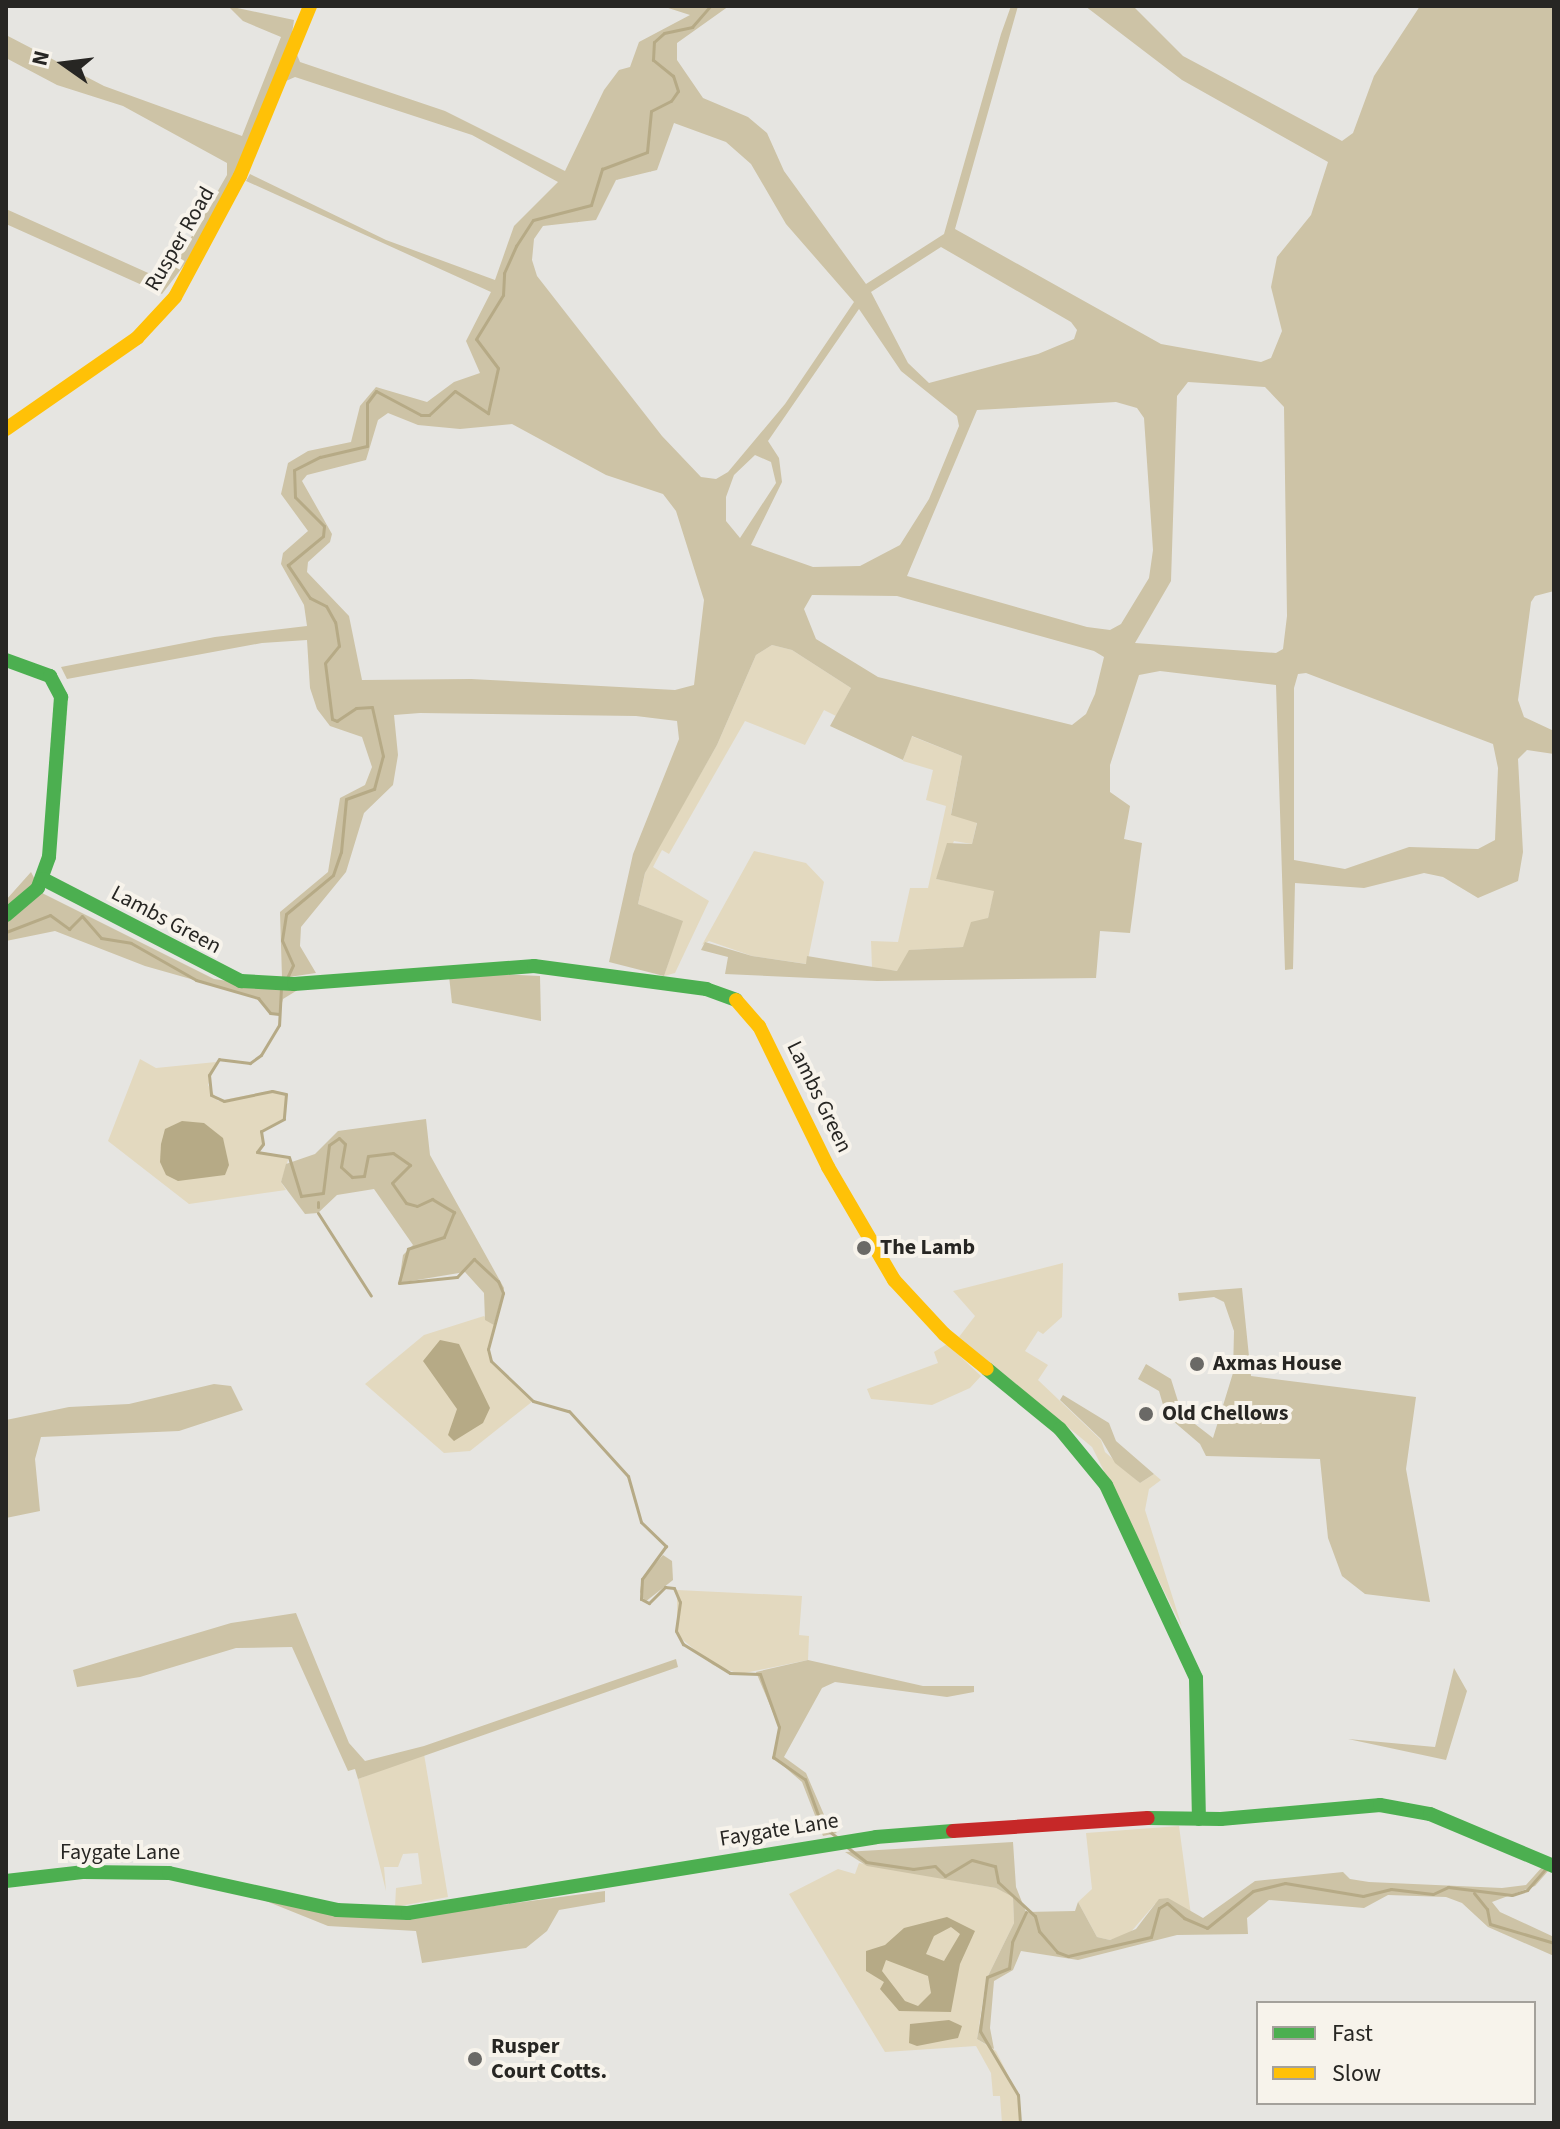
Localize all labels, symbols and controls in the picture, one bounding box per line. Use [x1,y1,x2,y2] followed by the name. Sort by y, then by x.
[24,24,104,104] north arrow
[23,47,58,69] text: N
[140,182,220,296] street label: Rusper Road
[107,880,225,960] street label: Lambs Green
[781,1037,857,1157] street label: Lambs Green
[880,1235,975,1261] place label: The Lamb
[855,1239,873,1257] marker: The Lamb
[1213,1351,1342,1377] place label: Axmas House
[1188,1355,1206,1373] marker: Axmas House
[1162,1401,1289,1427] place label: Old Chellows
[1137,1405,1155,1423] marker: Old Chellows
[718,1808,840,1852] street label: Faygate Lane
[60,1840,180,1866] street label: Faygate Lane
[1256,2001,1536,2105] legend
[1332,2016,1373,2051] text: Fast
[491,2033,607,2084] place label: Rusper Court Cotts.
[466,2050,484,2068] marker: Rusper Court Cotts.
[1332,2056,1381,2091] text: Slow

